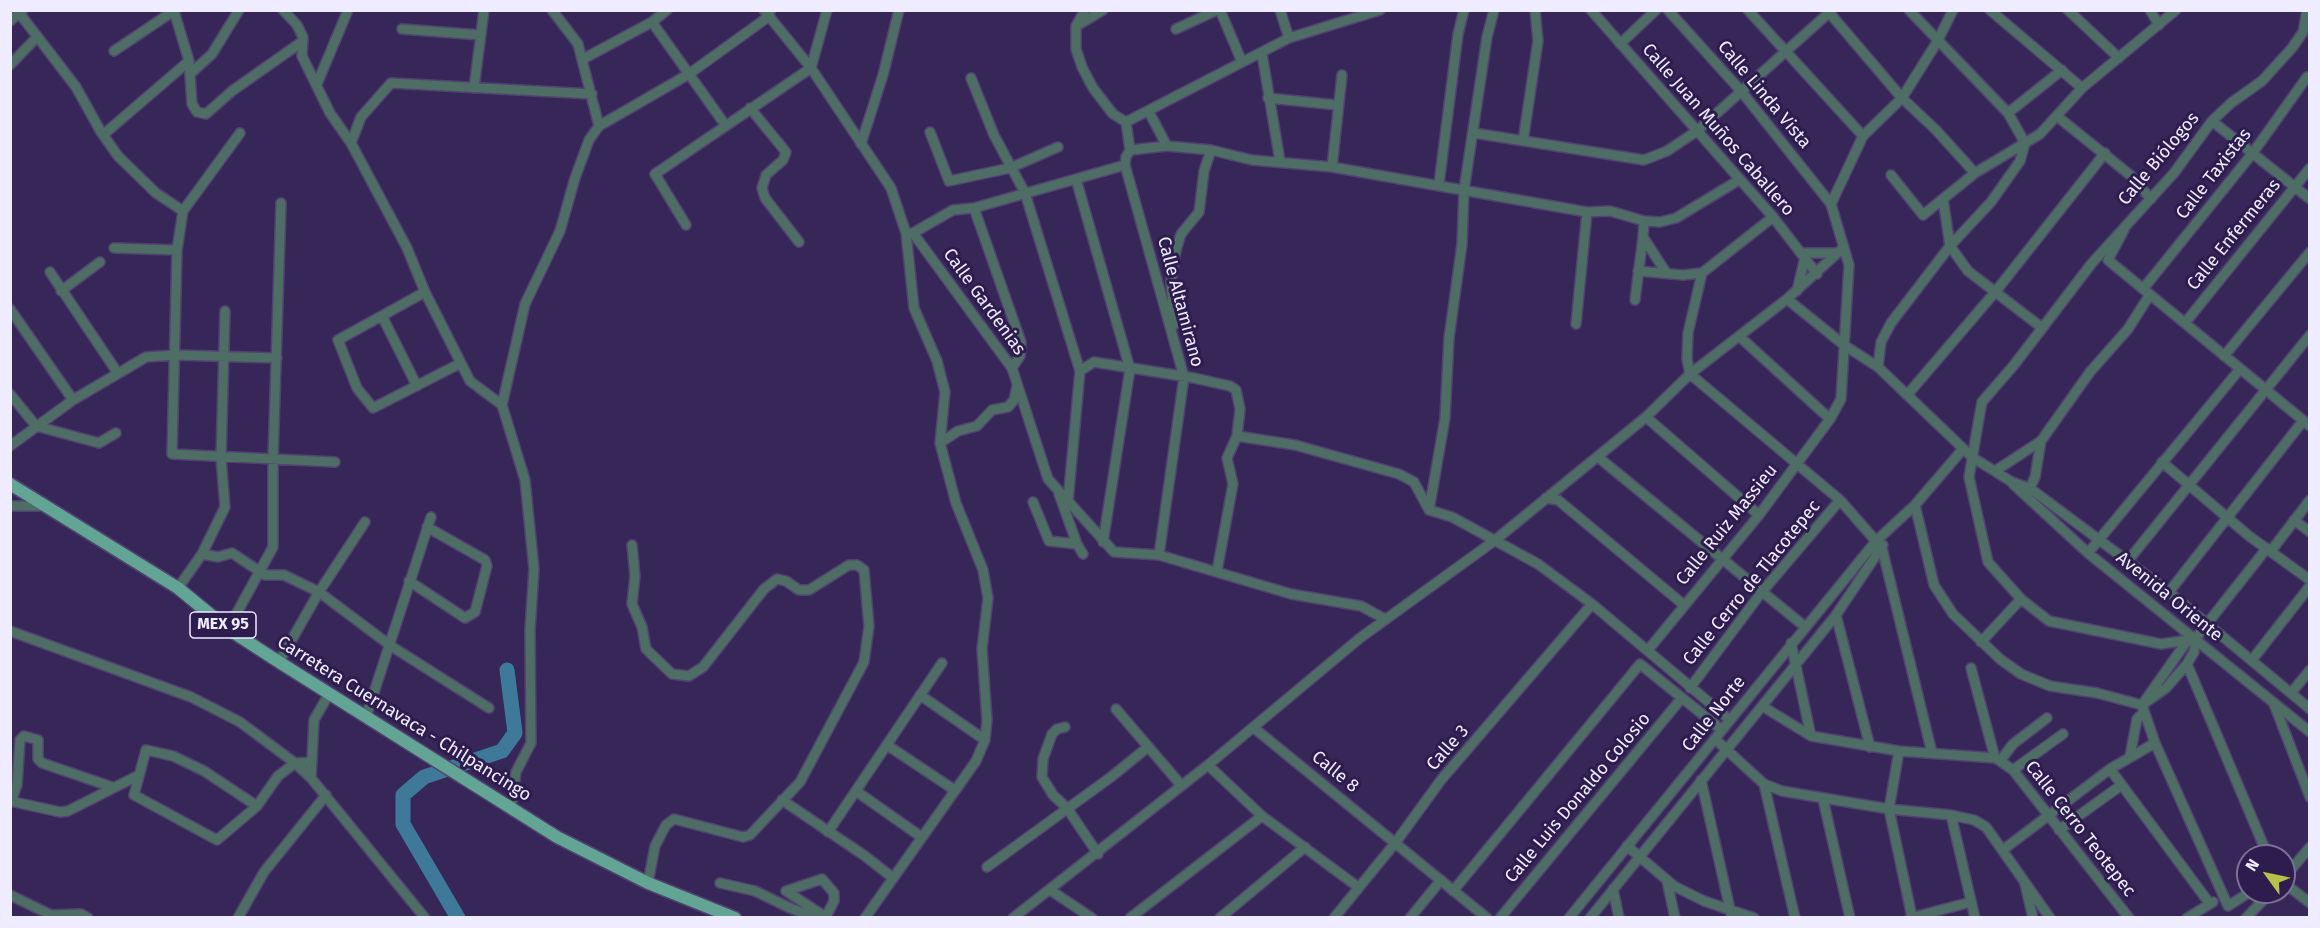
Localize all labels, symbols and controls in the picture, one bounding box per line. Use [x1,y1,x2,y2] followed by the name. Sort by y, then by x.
[1713,37,1815,153] street label: Calle Linda Vista
[1637,39,1799,221] street label: Calle Juan Muños Caballero
[2114,108,2204,210] street label: Calle Biólogos
[2172,124,2256,224] street label: Calle Taxistas
[2183,175,2285,295] street label: Calle Enfermeras
[1152,235,1208,369] street label: Calle Altamirano
[938,245,1030,359] street label: Calle Gardenias
[1672,460,1782,590] street label: Calle Ruiz Massieu
[1679,496,1825,670] street label: Calle Cerro de Tlacotepec
[2111,547,2227,647] street label: Avenida Oriente
[190,612,256,638] road number: MEX 95
[273,631,535,807] street label: Carretera Cuernavaca - Chilpancingo
[1678,672,1750,756] street label: Calle Norte
[1501,709,1655,887] street label: Calle Luis Donaldo Colosio
[1422,721,1474,775] street label: Calle 3
[1307,746,1363,798] street label: Calle 8
[2020,757,2140,901] street label: Calle Cerro Teotepec
[2236,844,2296,904] north arrow
[2241,855,2263,875] text: N

